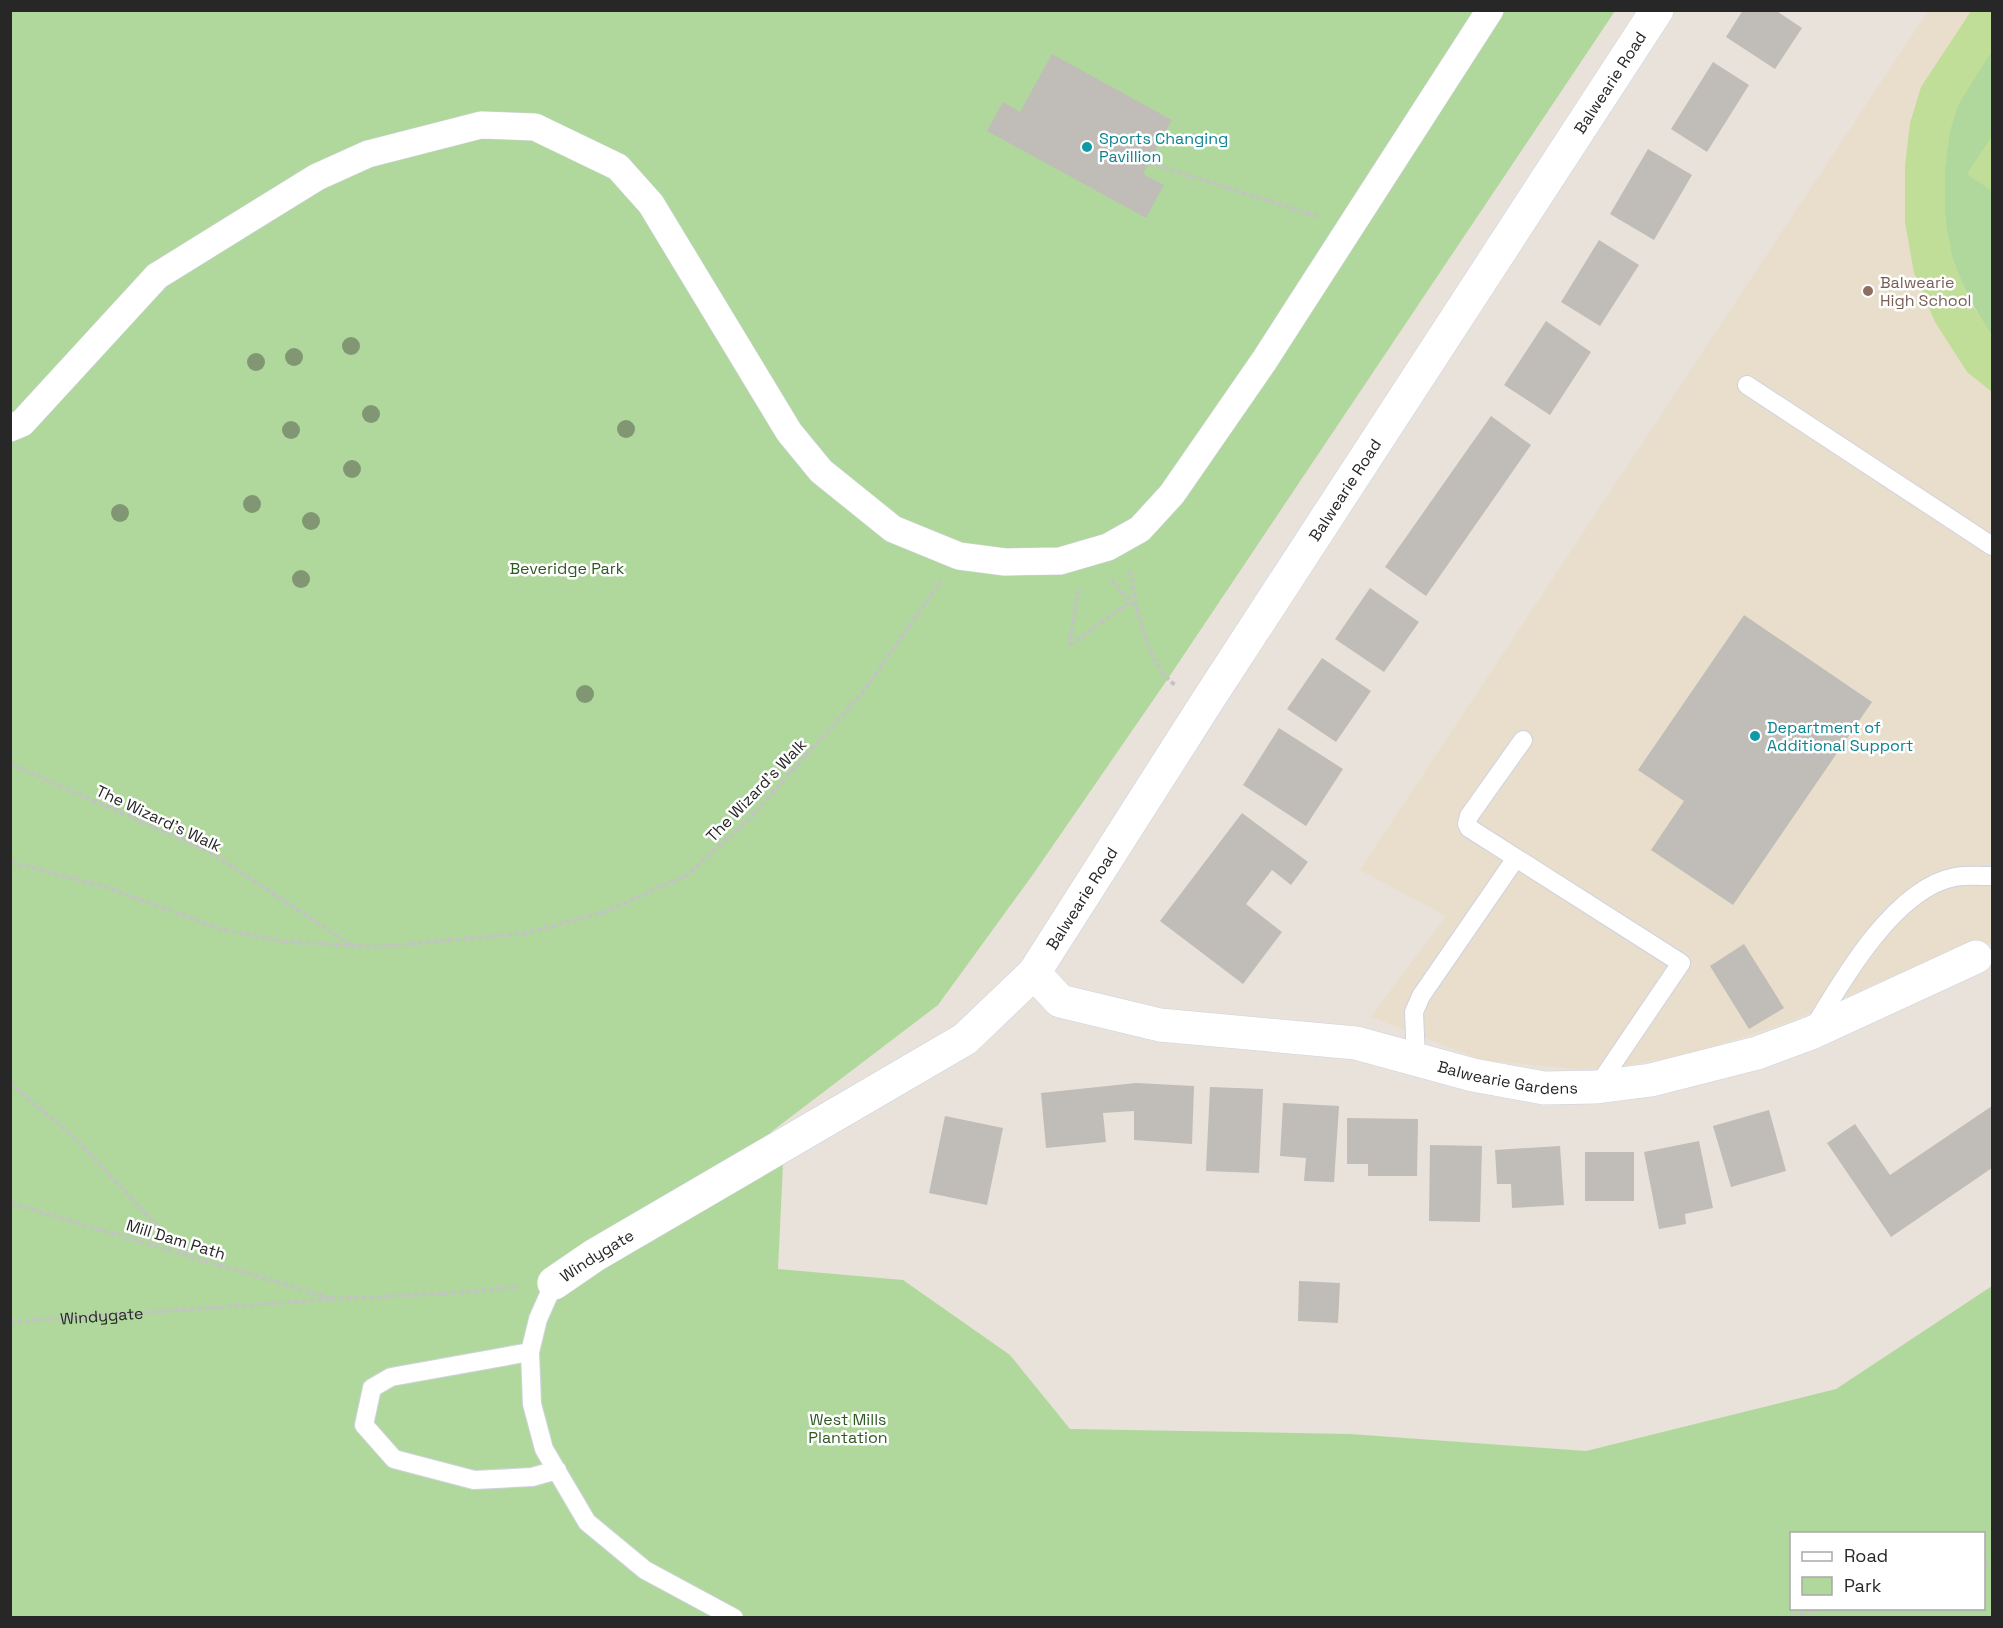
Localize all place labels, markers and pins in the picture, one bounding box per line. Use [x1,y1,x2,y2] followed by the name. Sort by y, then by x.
[1099,128,1228,167] place label: Sports Changing Pavillion
[1080,140,1094,154] marker: Sports Changing Pavillion
[1880,272,1971,311] place label: Balwearie High School
[1861,284,1875,298] marker: Balwearie High School
[1767,717,1913,756] place label: Department of Additional Support
[1748,729,1762,743] marker: Department of Additional Support

